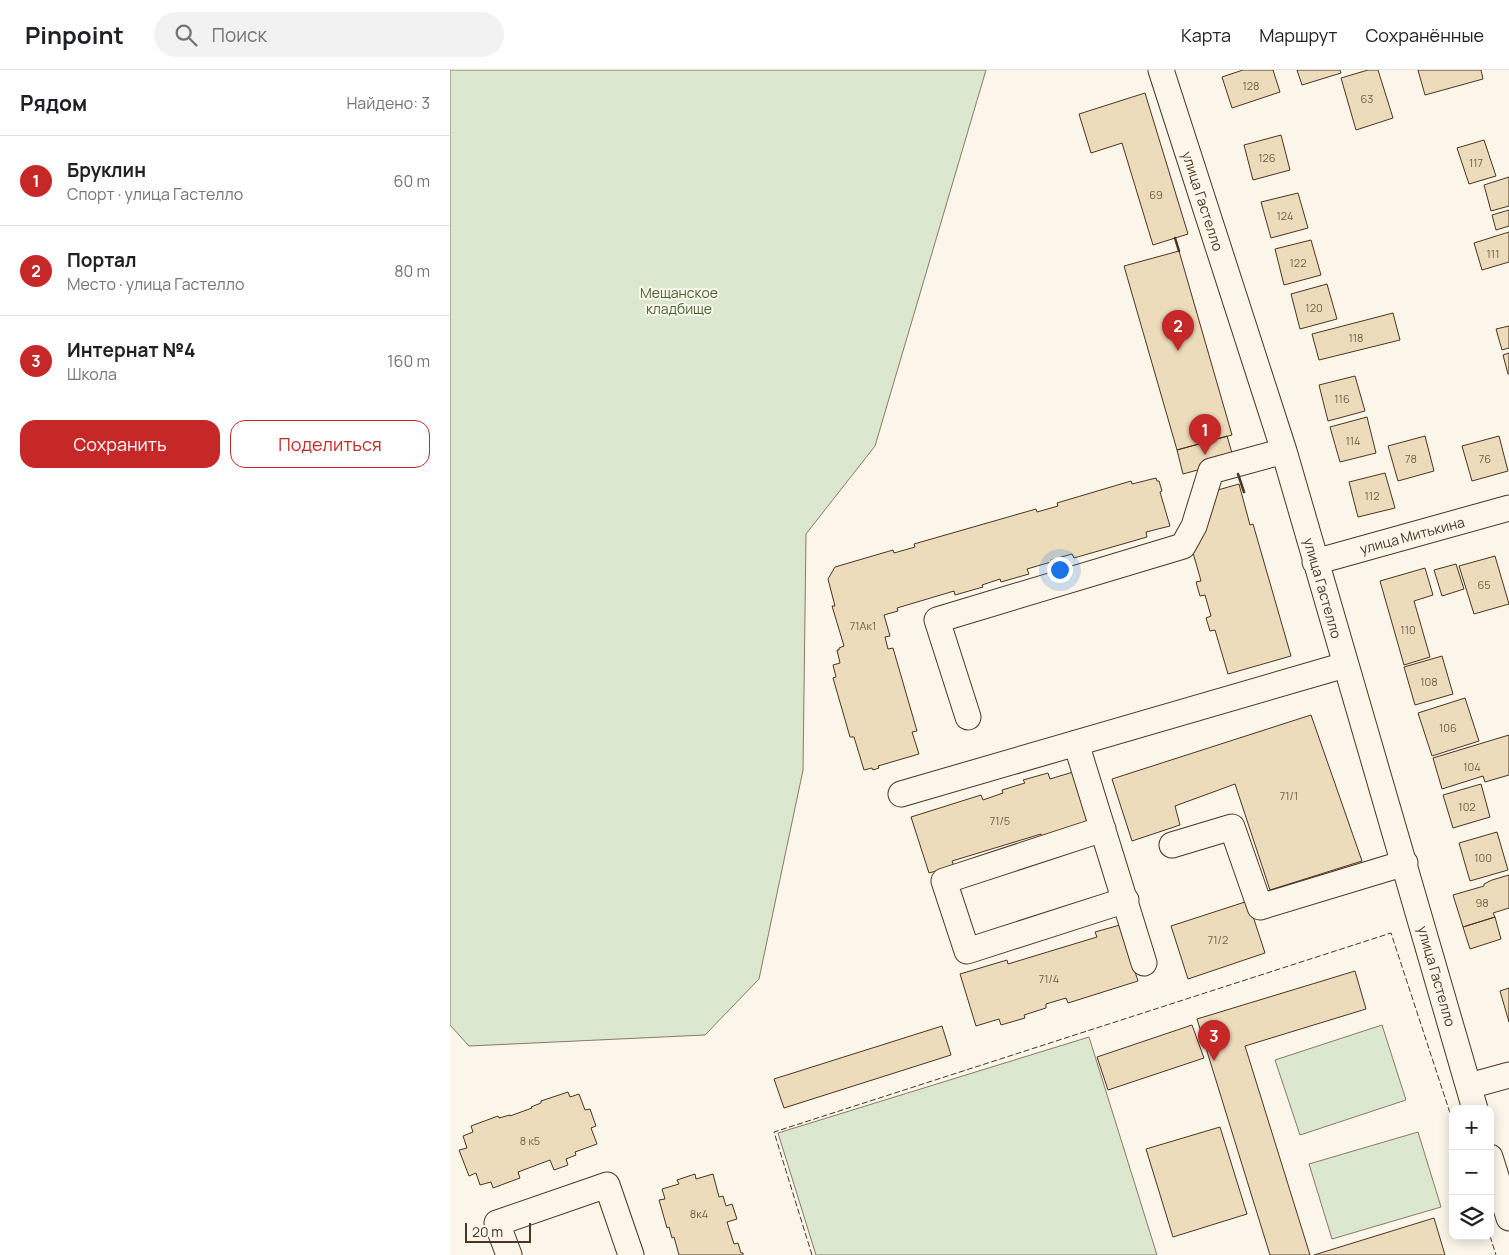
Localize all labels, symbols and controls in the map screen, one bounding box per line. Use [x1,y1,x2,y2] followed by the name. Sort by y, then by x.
[154,12,504,57] search box
[25,18,124,51] text: Pinpoint
[172,21,200,49] icon: search
[212,22,267,48] text: Поиск
[1181,23,1231,47] text: Карта
[1259,23,1337,47] text: Маршрут
[1365,23,1484,47] text: Сохранённые
[1243,78,1259,93] house number: 128
[20,89,87,117] text: Рядом
[1361,91,1373,106] house number: 63
[346,92,430,114] text: Найдено: 3
[1178,149,1228,253] street label: улица Гастелло
[1258,150,1276,165] house number: 126
[1469,155,1483,170] house number: 117
[67,157,146,183] text: Бруклин
[32,170,40,192] text: 1
[394,170,430,192] text: 60 m
[67,183,243,205] text: Спорт · улица Гастелло
[1149,187,1163,202] house number: 69
[1277,208,1293,223] house number: 124
[1487,246,1499,261] house number: 111
[67,247,137,273] text: Портал
[1290,255,1306,270] house number: 122
[31,260,41,282] text: 2
[394,260,430,282] text: 80 m
[67,273,245,295] text: Место · улица Гастелло
[640,283,718,318] park label: Мещанское кладбище
[1305,300,1323,315] house number: 120
[1162,310,1194,351] pin: 2
[1349,330,1363,345] house number: 118
[67,337,195,363] text: Интернат №4
[31,350,41,372] text: 3
[387,350,430,372] text: 160 m
[67,363,117,385] text: Школа
[1334,391,1350,406] house number: 116
[1189,414,1221,455] pin: 1
[20,420,220,468] button: Сохранить
[230,420,430,468] button: Поделиться
[1345,433,1361,448] house number: 114
[1405,451,1417,466] house number: 78
[1479,451,1491,466] house number: 76
[1365,488,1379,503] house number: 112
[1358,512,1466,558] street label: улица Митькина
[1300,535,1346,641] street label: улица Гастелло
[1047,557,1073,583] your location
[1477,577,1491,592] house number: 65
[850,618,876,633] house number: 71Ак1
[1400,622,1416,637] house number: 110
[1420,674,1438,689] house number: 108
[1439,720,1457,735] house number: 106
[1463,759,1481,774] house number: 104
[1280,788,1298,803] house number: 71/1
[1458,799,1476,814] house number: 102
[990,813,1010,828] house number: 71/5
[1474,850,1492,865] house number: 100
[1475,895,1489,910] house number: 98
[1414,923,1460,1029] street label: улица Гастелло
[1208,932,1228,947] house number: 71/2
[1039,971,1059,986] house number: 71/4
[1198,1020,1230,1061] pin: 3
[1449,1105,1494,1240] map controls
[1449,1105,1494,1150] button: +
[520,1133,540,1148] house number: 8 к5
[1449,1150,1494,1195] button: −
[1449,1195,1494,1240] button: layers
[690,1206,708,1221] house number: 8к4
[465,1220,531,1243] scale bar
[472,1222,503,1241] text: 20 m

